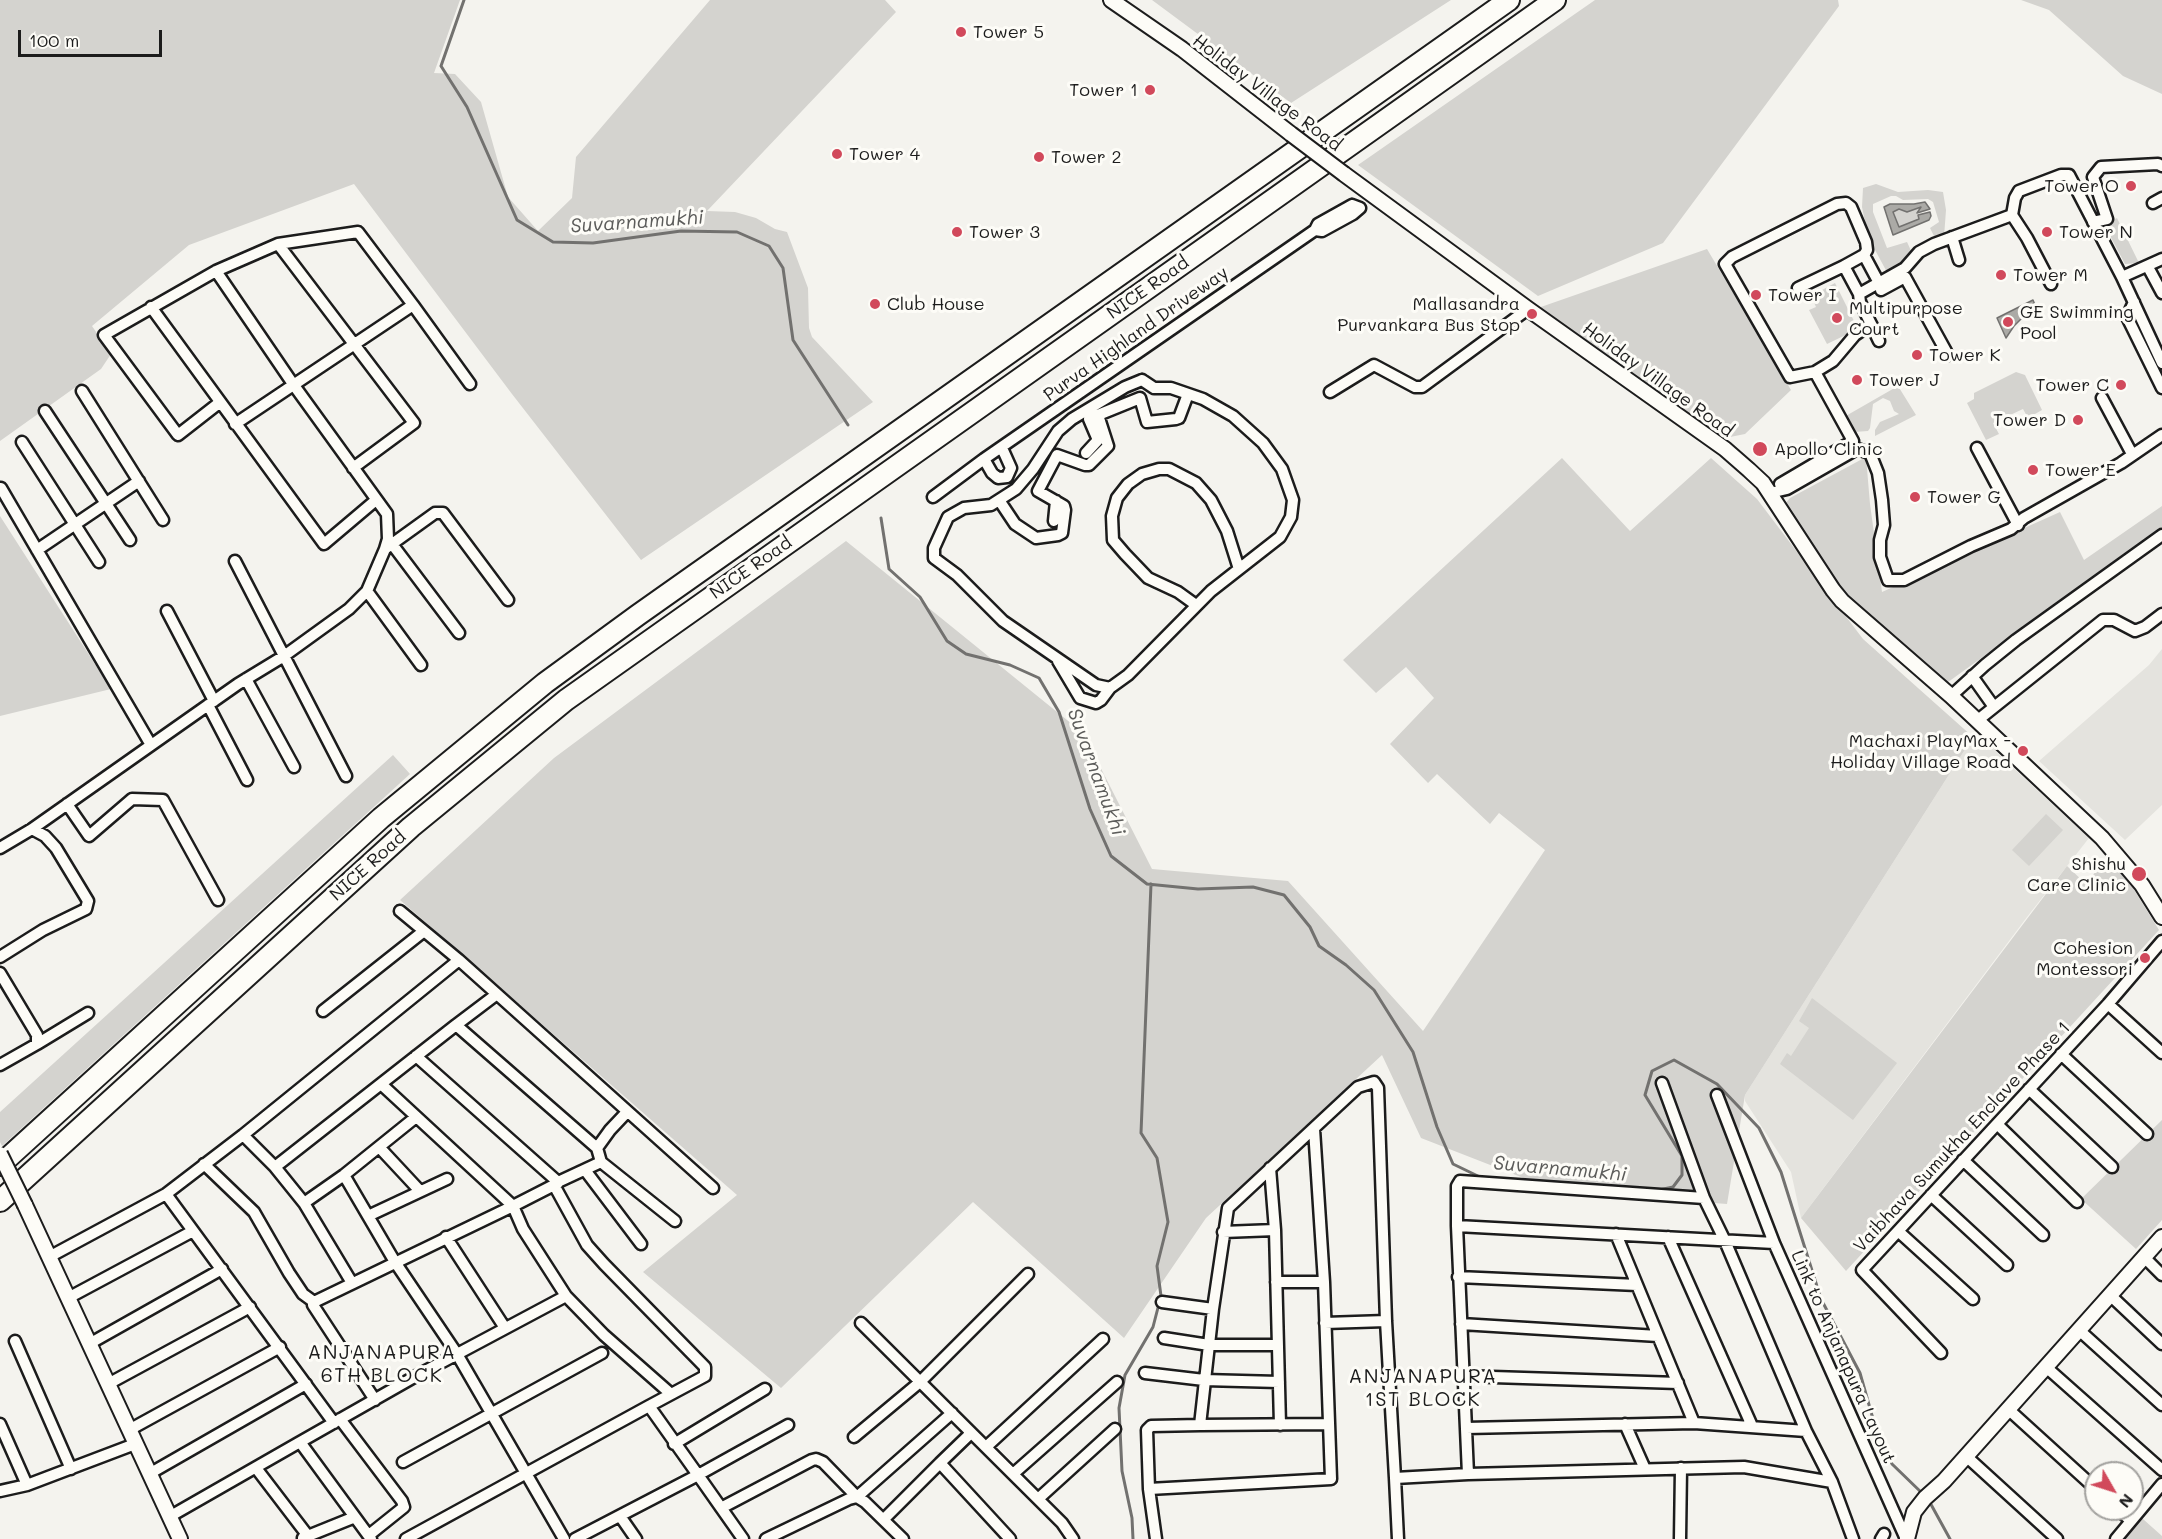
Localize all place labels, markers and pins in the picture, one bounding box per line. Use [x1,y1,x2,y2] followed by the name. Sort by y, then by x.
[973,21,1044,43] place label: Tower 5
[954,25,968,39] marker: Tower 5
[1069,79,1138,101] place label: Tower 1
[1143,83,1157,97] marker: Tower 1
[849,143,920,165] place label: Tower 4
[1051,146,1122,168] place label: Tower 2
[830,147,844,161] marker: Tower 4
[1032,150,1046,164] marker: Tower 2
[2044,175,2119,197] place label: Tower O
[2124,179,2138,193] marker: Tower O
[969,221,1040,243] place label: Tower 3
[2059,221,2133,243] place label: Tower N
[950,225,964,239] marker: Tower 3
[2040,225,2054,239] marker: Tower N
[2013,264,2088,286] place label: Tower M
[1994,268,2008,282] marker: Tower M
[1768,284,1836,306] place label: Tower I
[1749,288,1763,302] marker: Tower I
[887,293,985,315] place label: Club House
[1337,293,1520,336] place label: Mallasandra Purvankara Bus Stop
[868,297,882,311] marker: Club House
[1849,297,1963,340] place label: Multipurpose Court
[2020,301,2134,344] place label: GE Swimming Pool
[1525,307,1539,321] marker: Mallasandra Purvankara Bus Stop
[1830,311,1844,325] marker: Multipurpose Court
[2001,315,2015,329] marker: GE Swimming Pool
[1929,344,2001,366] place label: Tower K
[1910,348,1924,362] marker: Tower K
[1869,369,1939,391] place label: Tower J
[1850,373,1864,387] marker: Tower J
[2036,374,2109,396] place label: Tower C
[2114,378,2128,392] marker: Tower C
[1993,409,2066,431] place label: Tower D
[2071,413,2085,427] marker: Tower D
[1774,438,1883,460] place label: Apollo Clinic
[1751,440,1769,458] marker: Apollo Clinic
[2045,459,2116,481] place label: Tower E
[2026,463,2040,477] marker: Tower E
[1927,486,2001,508] place label: Tower G
[1908,490,1922,504] marker: Tower G
[1830,730,2011,772] place label: Machaxi PlayMax - Holiday Village Road
[2016,744,2030,758] marker: Machaxi PlayMax - Holiday Village Road
[2027,853,2126,896] place label: Shishu Care Clinic
[2130,865,2148,883] marker: Shishu Care Clinic
[2036,937,2133,980] place label: Cohesion Montessori
[2138,951,2152,965] marker: Cohesion Montessori

